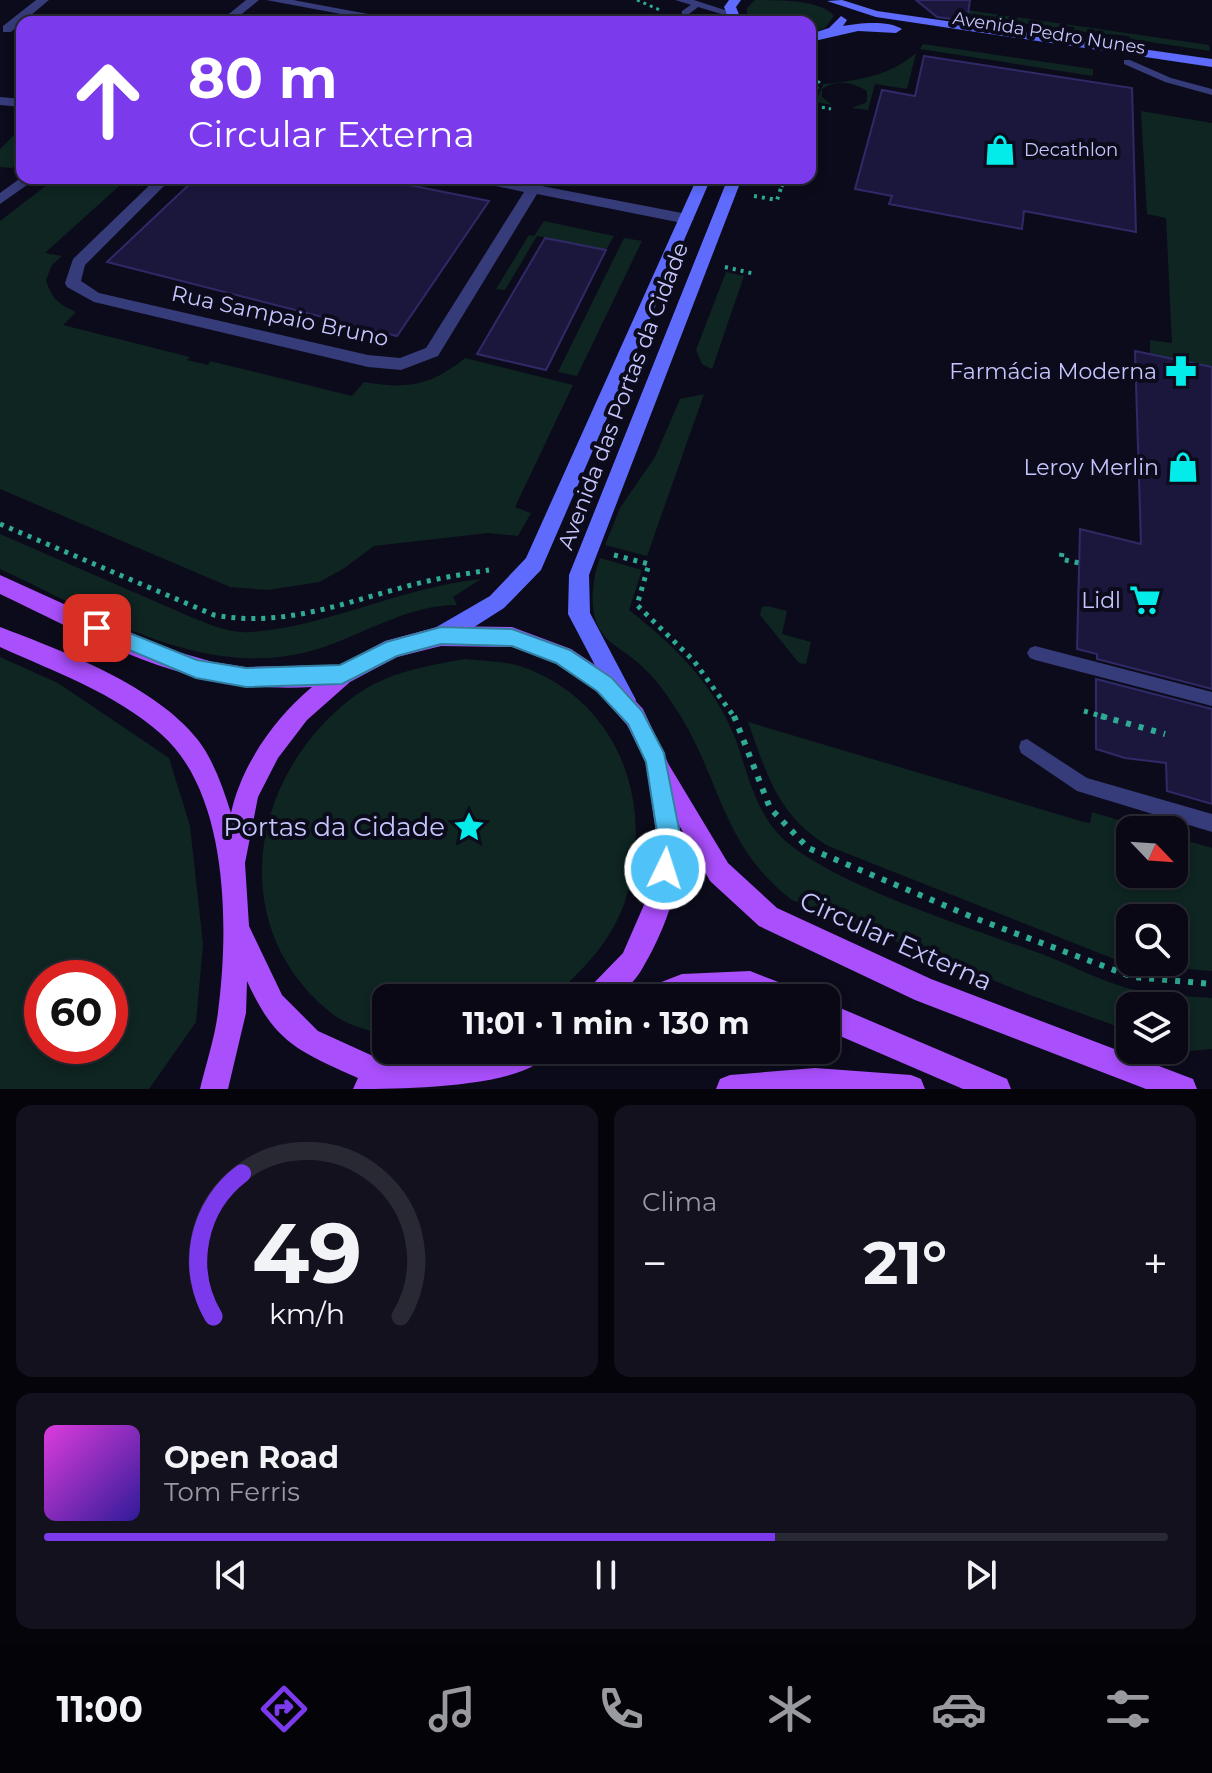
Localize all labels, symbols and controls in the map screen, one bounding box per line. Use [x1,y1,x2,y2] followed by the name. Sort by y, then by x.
[951,7,1147,59] street label: Avenida Pedro Nunes
[188,44,338,112] text: 80 m
[56,48,160,152] icon: ahead
[188,112,475,156] text: Circular Externa
[983,133,1017,167] shop icon: Decathlon
[1024,139,1118,161] place label: Decathlon
[552,239,694,553] street label: Avenida das Portas da Cidade
[169,280,391,352] street label: Rua Sampaio Bruno
[1164,354,1198,388] pharmacy icon: Farmácia Moderna
[949,358,1157,385] place label: Farmácia Moderna
[1166,450,1200,484] shop icon: Leroy Merlin
[1024,454,1159,481] place label: Leroy Merlin
[1128,583,1162,617] supermarket icon: Lidl
[1081,587,1121,614] place label: Lidl
[63,594,131,662] pin
[75,606,119,650] icon: arrive
[452,810,486,844] place icon: Portas da Cidade
[223,811,445,843] place label: Portas da Cidade
[1116,816,1188,888] north arrow
[1116,816,1188,1064] map controls
[623,827,707,911] position arrow
[795,884,997,998] street label: Circular Externa
[1116,904,1188,976] button: search
[24,960,128,1064] speed limit sign: 60
[1116,992,1188,1064] button: layers
[463,1005,749,1042] text: 11:01 · 1 min · 130 m
[642,1186,717,1218] text: Clima
[252,1202,362,1304] text: 49
[863,1226,947,1299] text: 21°
[642,1236,667,1290] text: −
[1143,1236,1168,1290] text: +
[269,1296,345,1331] text: km/h
[164,1439,339,1476] text: Open Road
[164,1476,300,1508] text: Tom Ferris
[209,1553,253,1597] icon: previous
[584,1553,628,1597] icon: pause
[959,1553,1003,1597] icon: next
[256,1681,312,1737] icon: directions
[424,1681,480,1737] icon: music
[593,1681,649,1737] icon: phone
[762,1681,818,1737] icon: climate
[931,1681,987,1737] icon: car
[1100,1681,1156,1737] icon: filters
[56,1687,143,1731] text: 11:00

